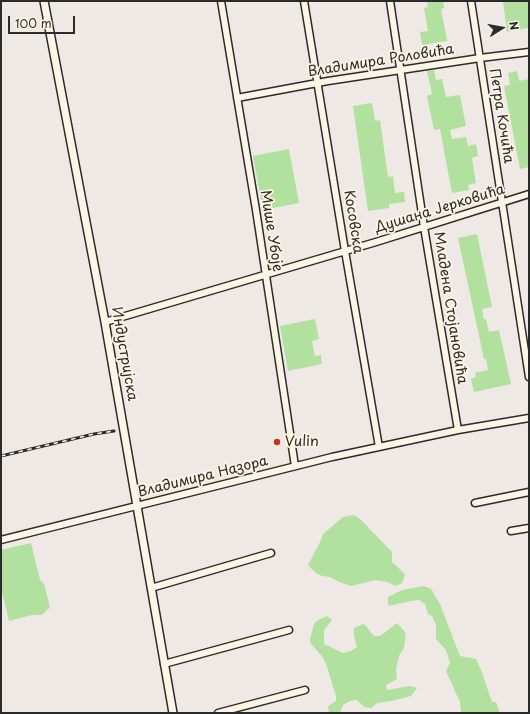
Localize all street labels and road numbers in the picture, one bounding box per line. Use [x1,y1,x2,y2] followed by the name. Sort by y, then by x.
[307,41,455,81] street label: Владимира Роловића
[485,67,517,165] street label: Петра Кочића
[373,181,507,237] street label: Душана Јерковића
[256,189,286,273] street label: Мише Убоје
[340,189,366,255] street label: Косовска
[430,231,470,385] street label: Младена Стојановића
[107,306,141,402] street label: Индустријска
[136,453,270,501] street label: Владимира Назора

